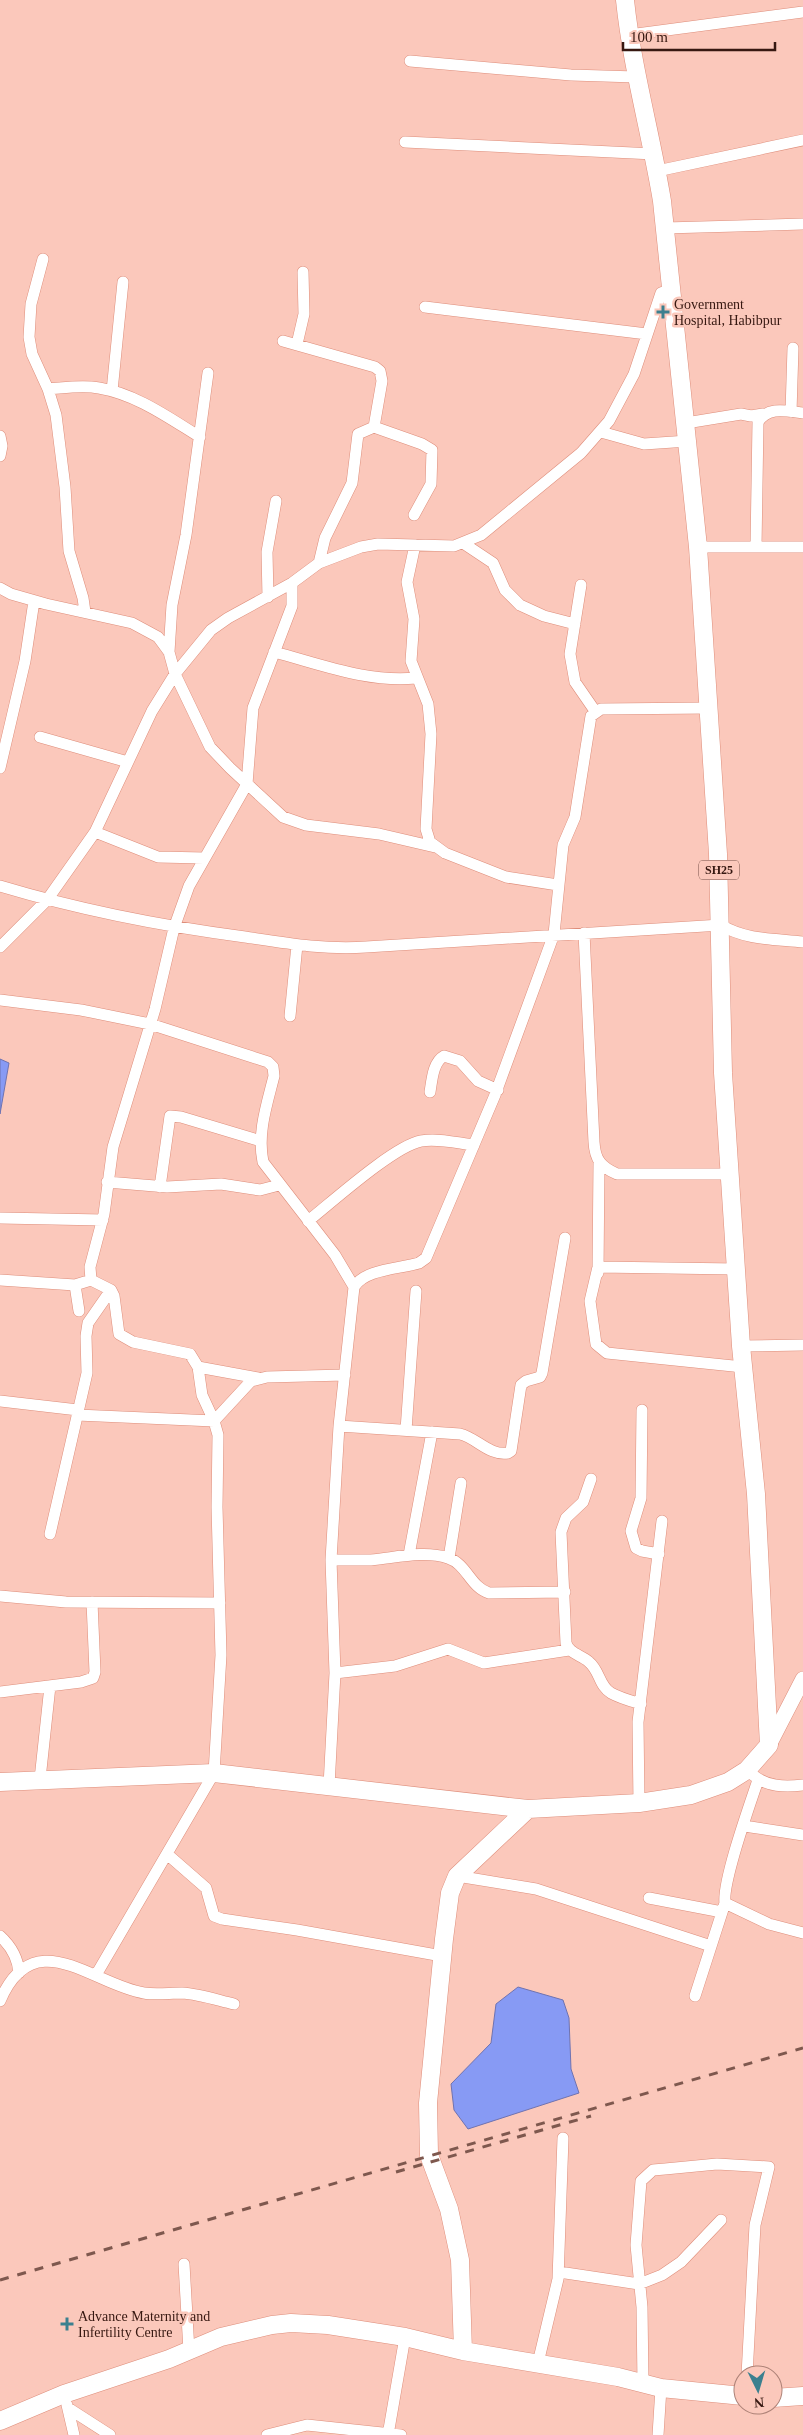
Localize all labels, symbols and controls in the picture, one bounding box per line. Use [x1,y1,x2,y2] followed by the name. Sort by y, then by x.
[623,20,776,52] scale bar
[630,29,668,45] text: 100 m
[674,297,782,328] place label: Government Hospital, Habibpur
[656,305,670,319] marker: Government Hospital, Habibpur
[699,860,739,880] road number: SH25
[78,2309,210,2340] place label: Advance Maternity and Infertility Centre
[60,2317,74,2331] marker: Advance Maternity and Infertility Centre
[733,2365,783,2415] north arrow
[753,2395,765,2410] text: N

